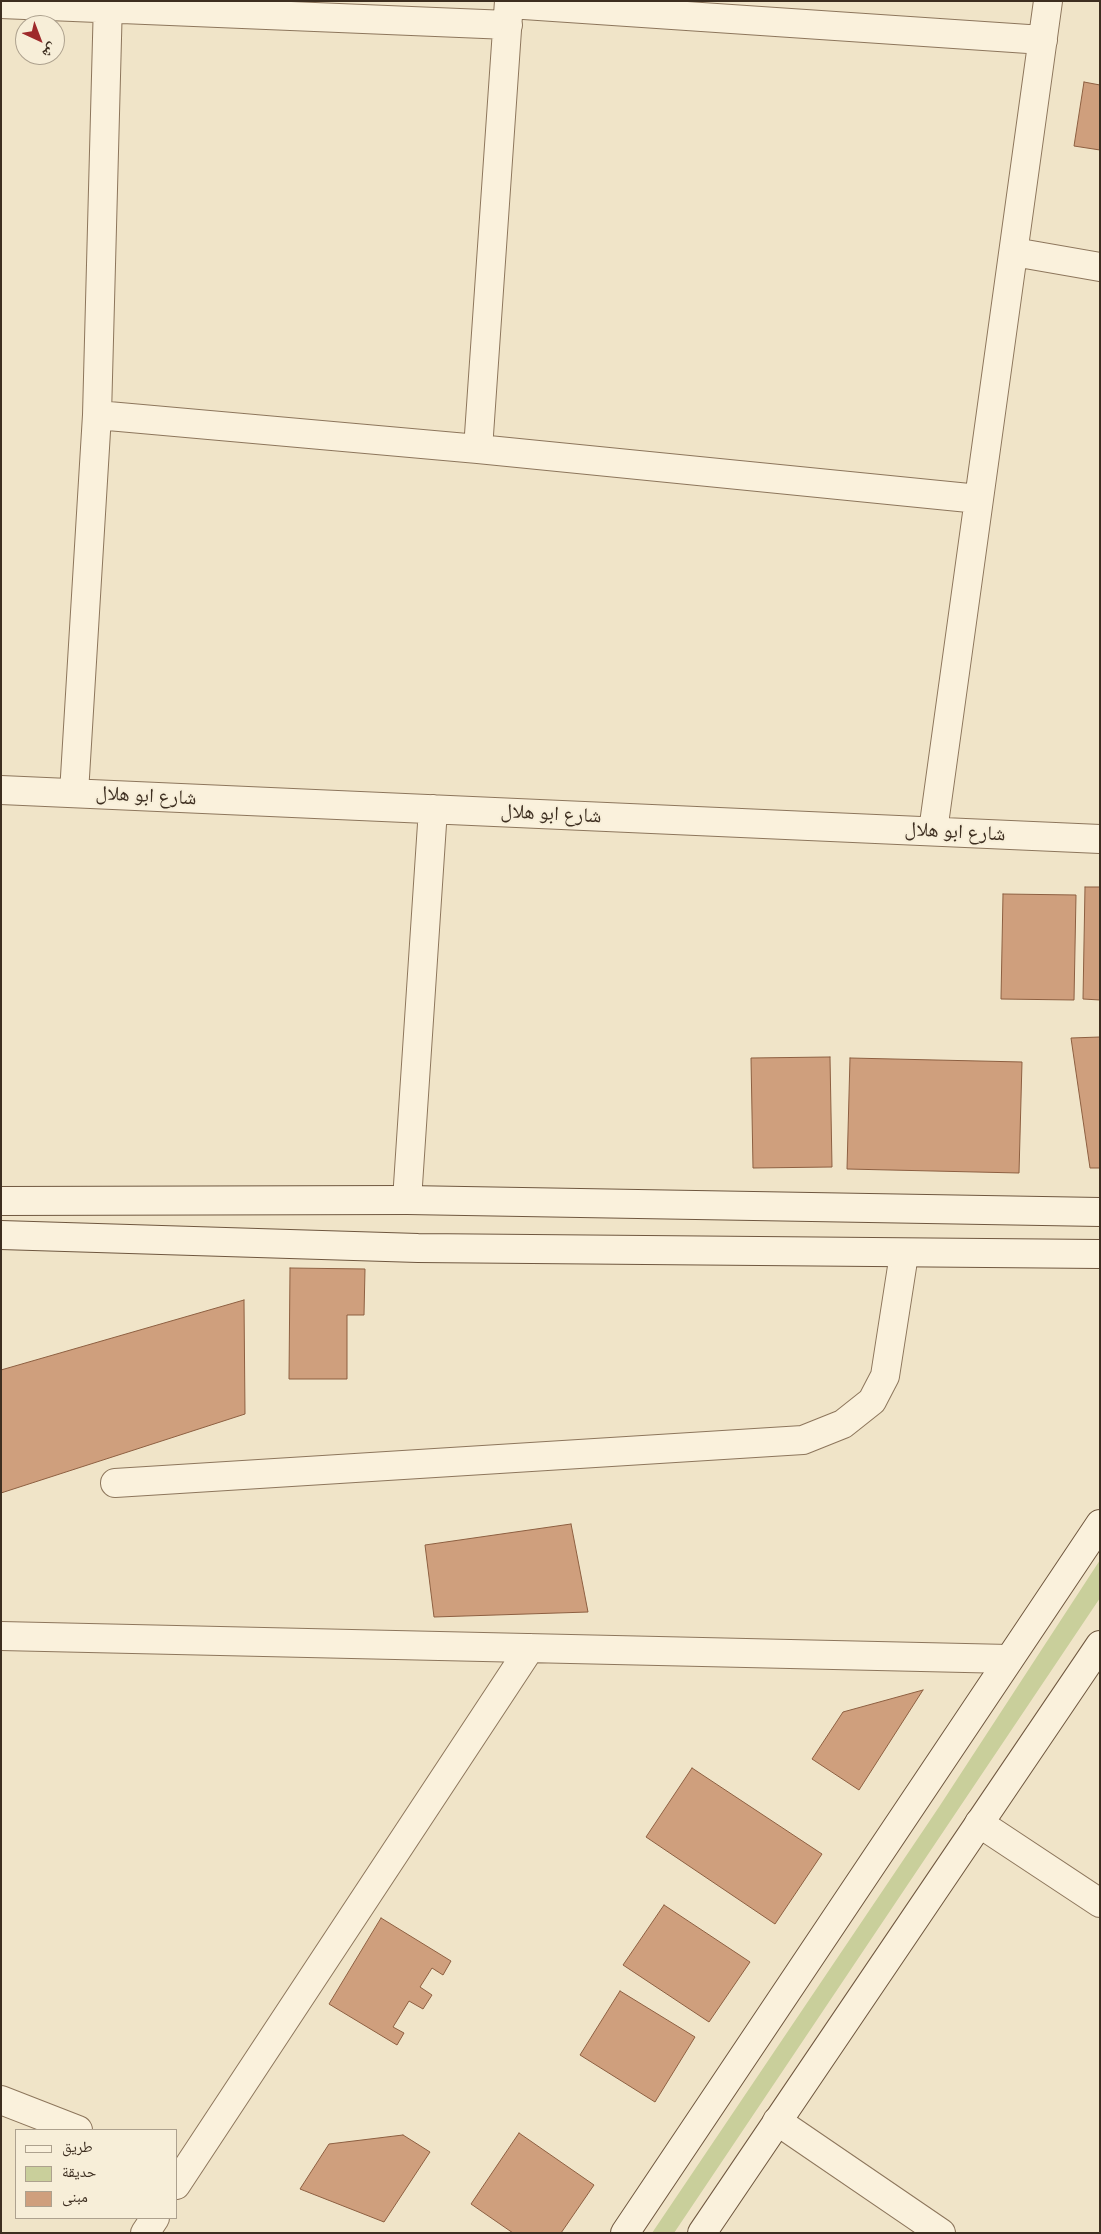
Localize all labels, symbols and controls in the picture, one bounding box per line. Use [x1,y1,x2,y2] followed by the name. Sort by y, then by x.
[15,15,65,65] north arrow
[39,39,61,62] text: ش
[95,781,197,811] street label: شارع ابو هلال
[500,799,602,829] street label: شارع ابو هلال
[904,817,1006,847] street label: شارع ابو هلال
[15,2129,178,2219] legend
[62,2138,93,2156] text: طريق
[62,2163,96,2181] text: حديقة
[62,2188,88,2206] text: مبنى

